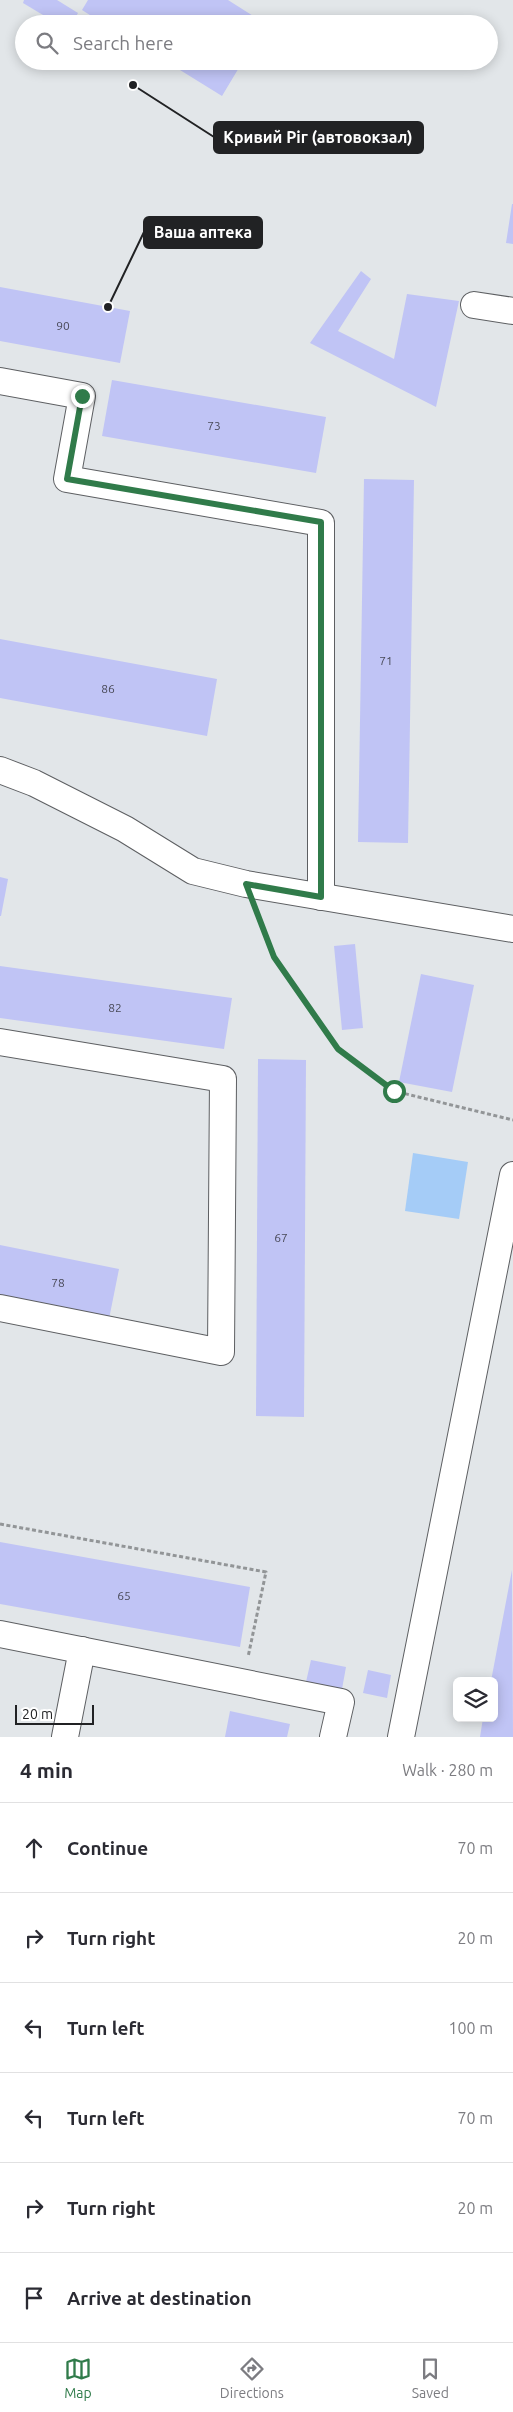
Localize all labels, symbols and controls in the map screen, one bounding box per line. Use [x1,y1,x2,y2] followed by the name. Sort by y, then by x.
[15,15,498,70] search box
[33,29,61,57] icon: search
[73,32,173,54] text: Search here
[214,122,423,153] callout: Кривий Ріг (автовокзал)
[223,128,413,147] text: Кривий Ріг (автовокзал)
[144,217,262,248] callout: Ваша аптека
[154,223,252,241] text: Ваша аптека
[56,319,70,332] house number: 90
[71,385,94,408] route end
[207,419,221,432] house number: 73
[379,654,393,667] house number: 71
[101,682,115,695] house number: 86
[108,1001,122,1014] house number: 82
[383,1080,406,1103] route start
[274,1231,288,1244] house number: 67
[51,1276,65,1289] house number: 78
[117,1589,131,1602] house number: 65
[453,1677,498,1722] map controls
[453,1677,498,1722] button: layers
[15,1702,94,1725] scale bar
[22,1706,53,1722] text: 20 m
[20,1758,73,1782] text: 4 min
[402,1761,493,1779] text: Walk · 280 m
[20,1834,48,1862] icon: ahead
[67,1837,148,1859] text: Continue
[457,1839,493,1857] text: 70 m
[20,1924,48,1952] icon: right
[67,1927,155,1949] text: Turn right
[457,1929,493,1947] text: 20 m
[20,2014,48,2042] icon: left
[67,2017,145,2039] text: Turn left
[448,2019,493,2037] text: 100 m
[20,2104,48,2132] icon: left
[67,2107,145,2129] text: Turn left
[457,2109,493,2127] text: 70 m
[20,2194,48,2222] icon: right
[67,2197,155,2219] text: Turn right
[457,2199,493,2217] text: 20 m
[20,2284,48,2312] icon: arrive
[67,2287,252,2309] text: Arrive at destination
[64,2355,92,2401] tab: Map
[220,2355,284,2401] tab: Directions
[412,2355,449,2401] tab: Saved

